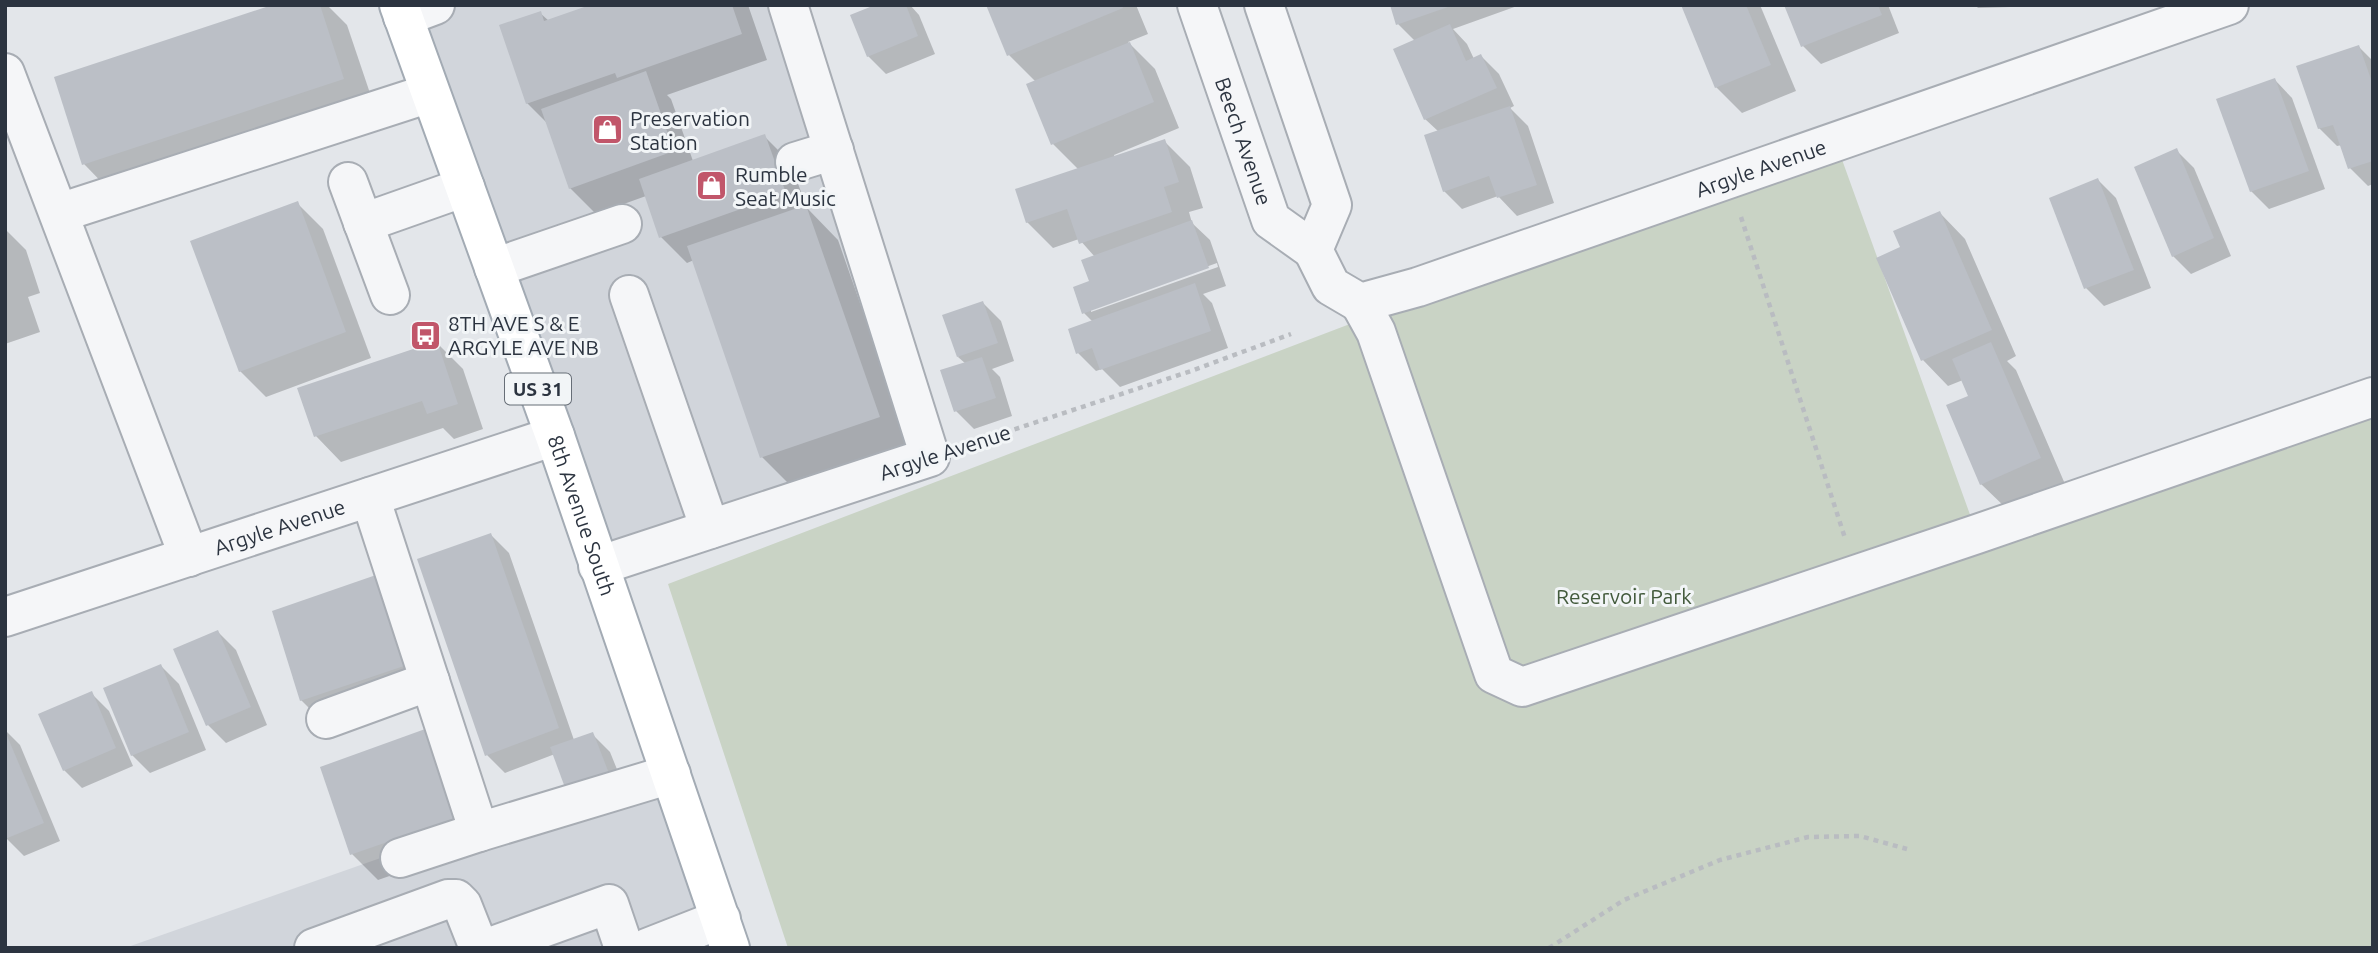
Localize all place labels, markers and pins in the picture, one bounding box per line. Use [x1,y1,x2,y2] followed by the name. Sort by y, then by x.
[630,106,750,154] place label: Preservation Station
[590,113,624,147] shop icon: Preservation Station
[735,162,836,210] place label: Rumble Seat Music
[695,169,729,203] shop icon: Rumble Seat Music
[448,311,599,359] place label: 8TH AVE S & E ARGYLE AVE NB
[408,318,442,352] bus stop icon: 8TH AVE S & E ARGYLE AVE NB

